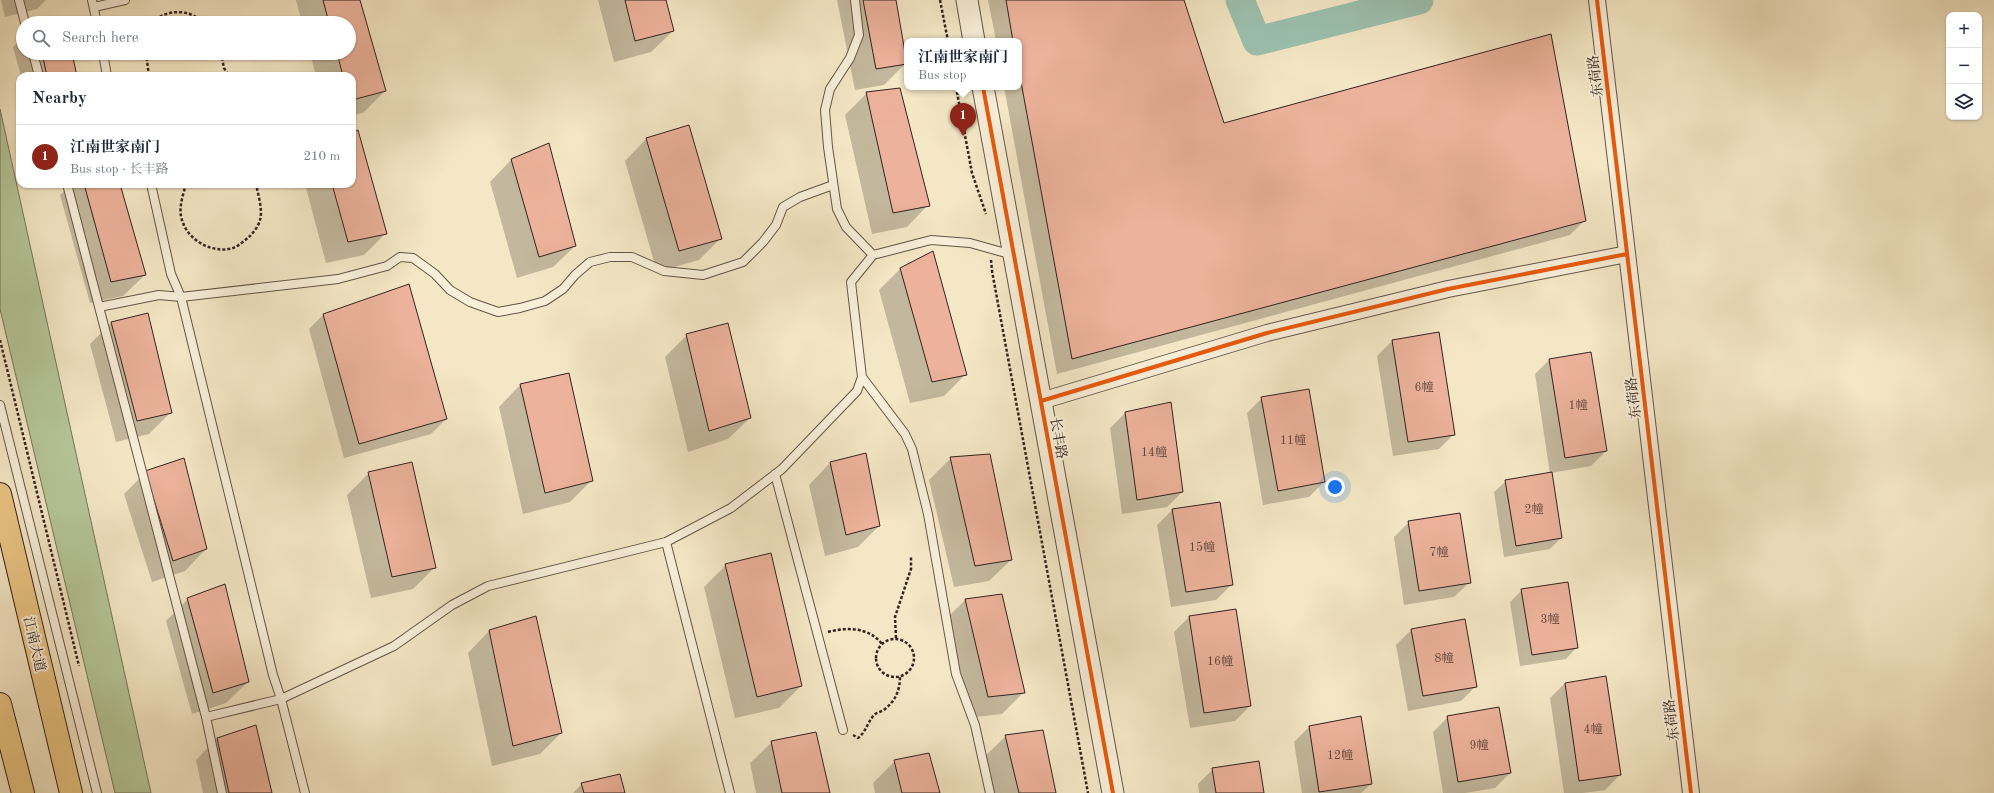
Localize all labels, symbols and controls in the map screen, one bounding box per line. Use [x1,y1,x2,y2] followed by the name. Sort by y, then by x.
[1946,12,1982,120] map controls
[1946,12,1982,48] button: +
[16,16,356,60] search box
[30,27,52,49] icon: search
[62,31,139,46] text: Search here
[904,38,1022,90] popup
[1946,48,1982,84] button: −
[918,51,1008,66] text: 江南世家南门
[1585,54,1605,98] street label: 东荷路
[918,69,967,82] text: Bus stop
[1946,84,1982,120] button: layers
[32,90,87,107] text: Nearby
[950,103,976,136] pin: 1
[70,141,160,156] text: 江南世家南门
[41,150,49,163] text: 1
[303,150,340,163] text: 210 m
[70,163,169,176] text: Bus stop · 长丰路
[1623,376,1643,420] street label: 东荷路
[1415,380,1433,394] house number: 6幢
[1569,398,1587,412] house number: 1幢
[1047,416,1070,460] street label: 长丰路
[1280,433,1306,447] house number: 11幢
[1141,445,1167,459] house number: 14幢
[1325,477,1345,497] your location
[1525,502,1543,516] house number: 2幢
[1189,540,1215,554] house number: 15幢
[1430,545,1448,559] house number: 7幢
[1541,612,1559,626] house number: 3幢
[21,615,48,673] street label: 江南大道
[1435,651,1453,665] house number: 8幢
[1207,654,1233,668] house number: 16幢
[1661,698,1681,742] street label: 东荷路
[1584,722,1602,736] house number: 4幢
[1470,738,1488,752] house number: 9幢
[1327,748,1353,762] house number: 12幢

